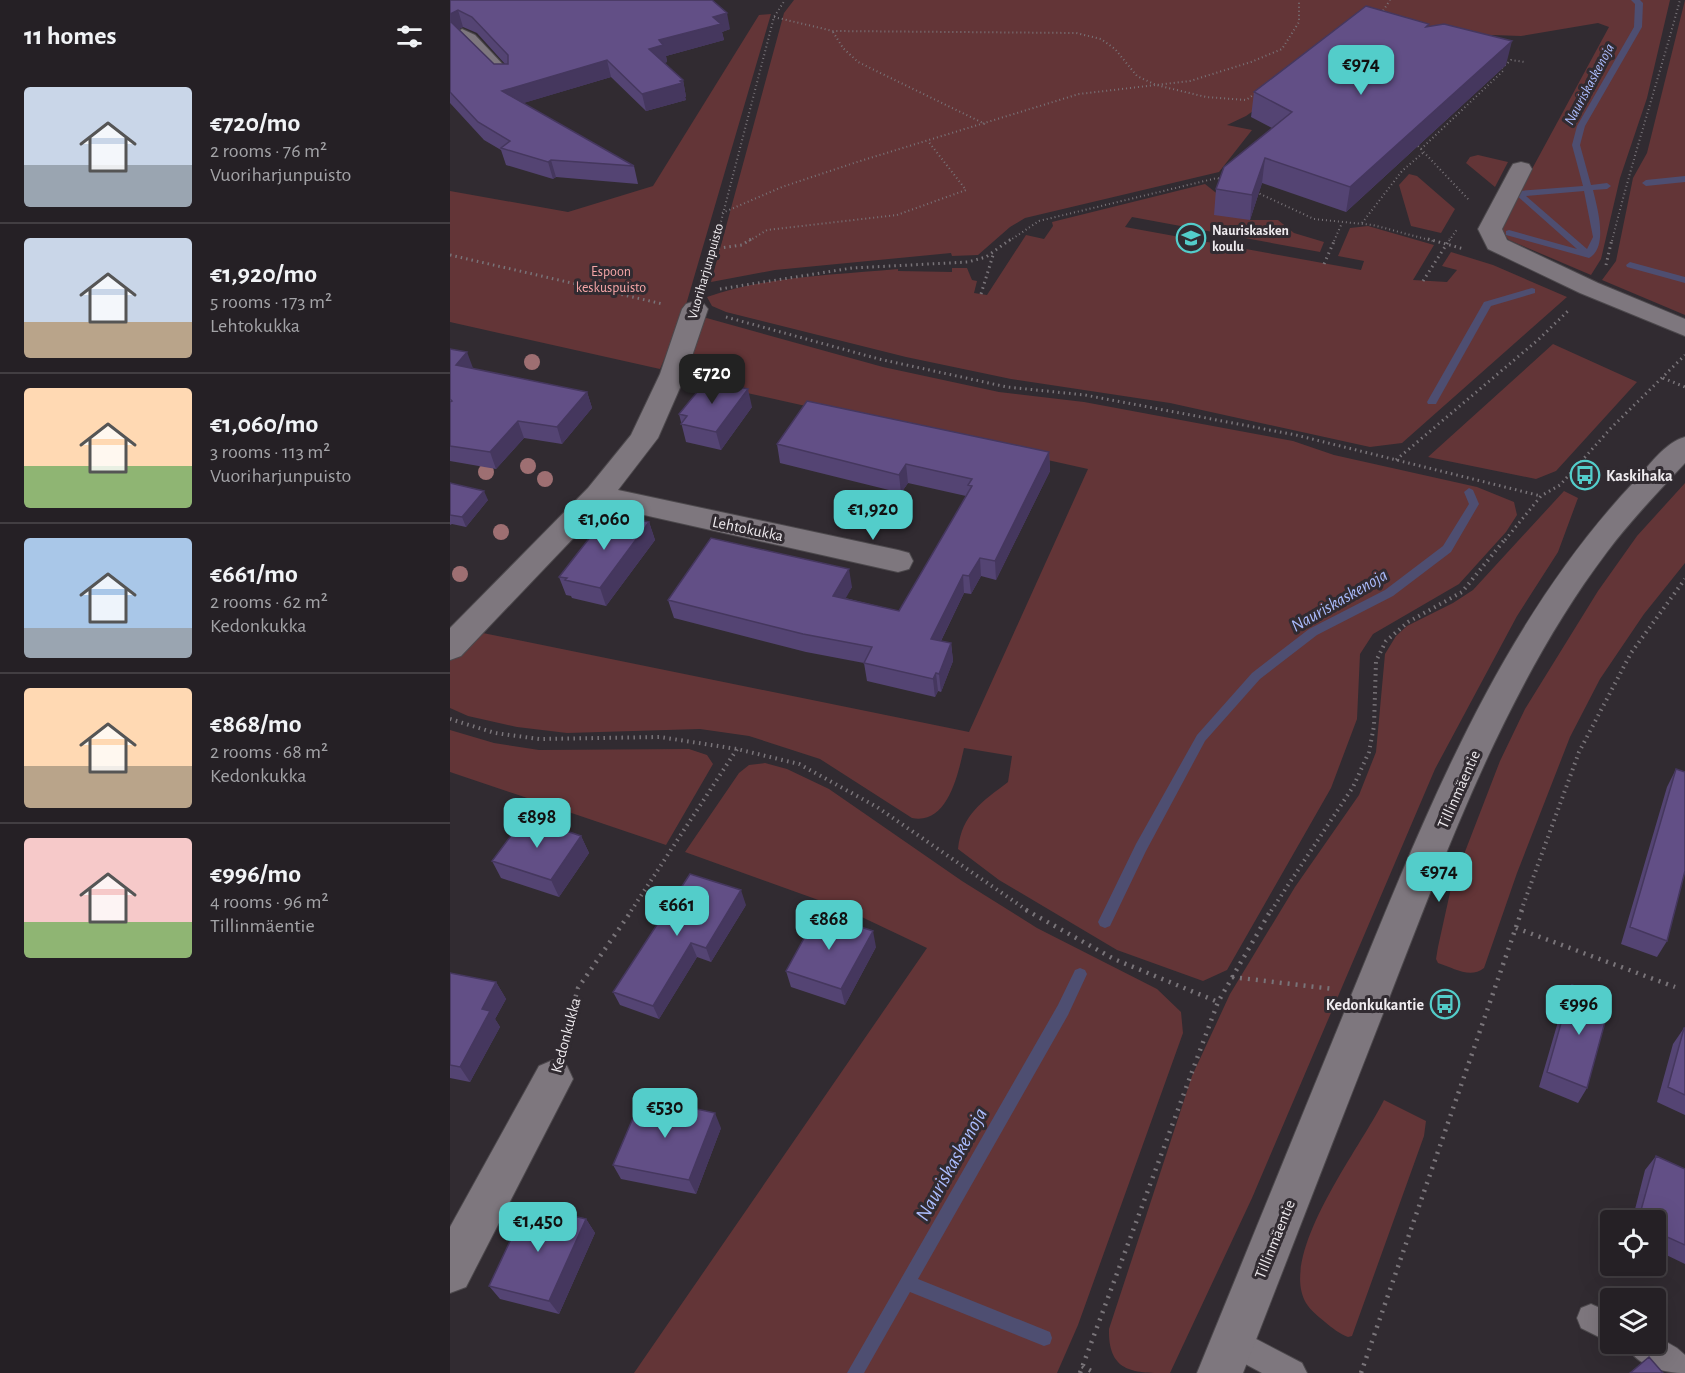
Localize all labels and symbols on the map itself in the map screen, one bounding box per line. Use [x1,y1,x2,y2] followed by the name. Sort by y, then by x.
[1562,41,1617,127] water label: Nauriskaskenoja
[1325,45,1397,96] pin: €974
[686,222,726,321] street label: Vuoriharjunpuisto
[1175,222,1207,254] school or university icon: Nauriskasken koulu
[1212,224,1289,254] place label: Nauriskasken koulu
[576,265,646,295] park label: Espoon keskuspuisto
[676,354,748,405] pin: €720
[1569,459,1601,491] bus stop icon: Kaskihaka
[1606,468,1673,484] place label: Kaskihaka
[824,490,922,541] pin: €1,920
[555,500,653,551] pin: €1,060
[711,514,785,544] street label: Lehtokukka
[1288,566,1391,636] water label: Nauriskaskenoja
[1435,748,1483,831] street label: Tillinmäentie
[501,798,573,849] pin: €898
[1403,852,1475,903] pin: €974
[641,886,713,937] pin: €661
[793,900,865,951] pin: €868
[1543,985,1615,1036] pin: €996
[1429,988,1461,1020] bus stop icon: Kedonkukantie
[548,996,584,1075] street label: Kedonkukka
[1326,997,1424,1013] place label: Kedonkukantie
[629,1088,701,1139] pin: €530
[912,1104,991,1224] water label: Nauriskaskenoja
[1252,1198,1298,1281] street label: Tillinmäentie
[489,1202,587,1253] pin: €1,450

